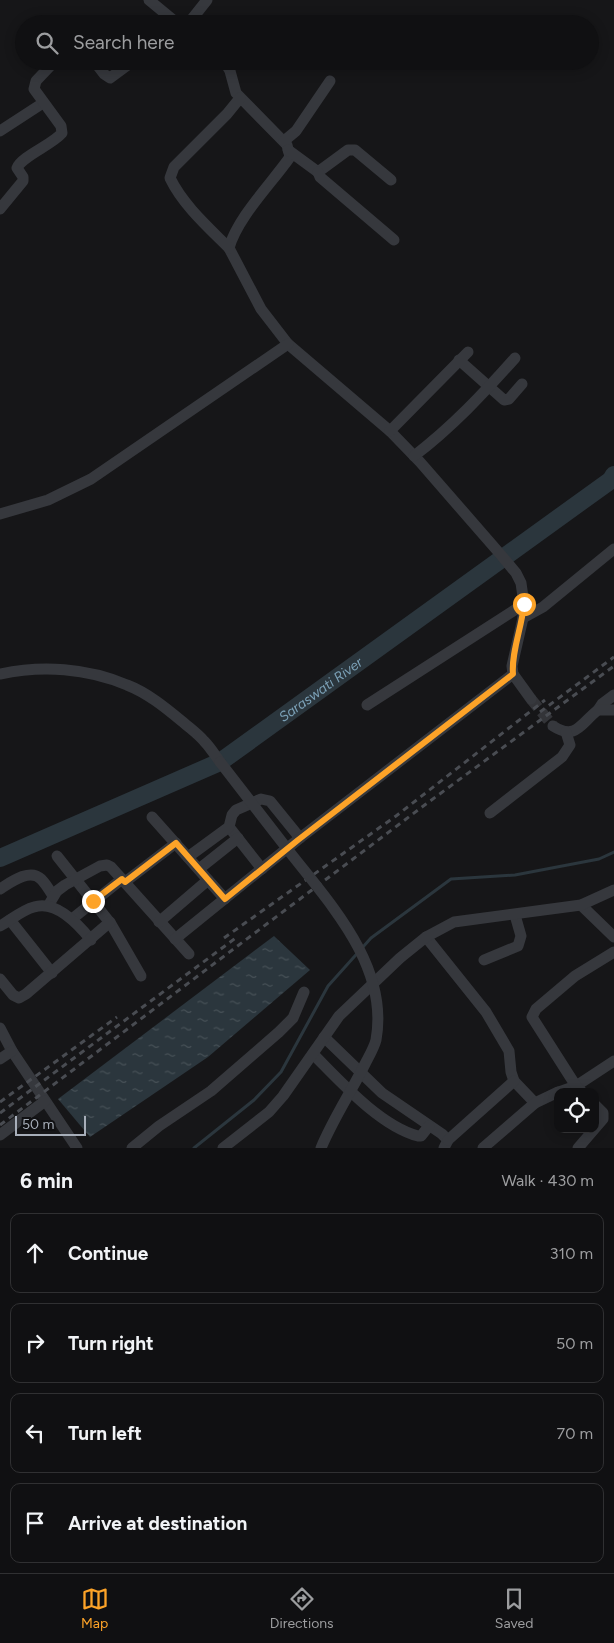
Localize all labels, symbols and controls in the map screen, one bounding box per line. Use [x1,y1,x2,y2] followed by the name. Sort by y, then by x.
[15,15,599,70] search box
[33,29,61,57] icon: search
[73,31,175,54] text: Search here
[513,593,536,616] route start
[276,653,367,726] water label: Saraswati River
[82,890,105,913] route end
[554,1088,599,1133] map controls
[554,1088,599,1133] button: locate
[15,1113,86,1136] scale bar
[22,1116,54,1133] text: 50 m
[20,1168,73,1193] text: 6 min
[501,1171,594,1190] text: Walk · 430 m
[21,1239,49,1267] icon: ahead
[68,1242,148,1265] text: Continue
[550,1244,593,1263] text: 310 m
[21,1329,49,1357] icon: right
[68,1332,154,1355] text: Turn right
[556,1334,593,1353] text: 50 m
[21,1419,49,1447] icon: left
[68,1422,142,1445] text: Turn left
[557,1424,593,1443] text: 70 m
[21,1509,49,1537] icon: arrive
[68,1512,247,1535] text: Arrive at destination
[81,1585,109,1632] tab: Map
[270,1585,334,1632] tab: Directions
[495,1585,533,1632] tab: Saved

